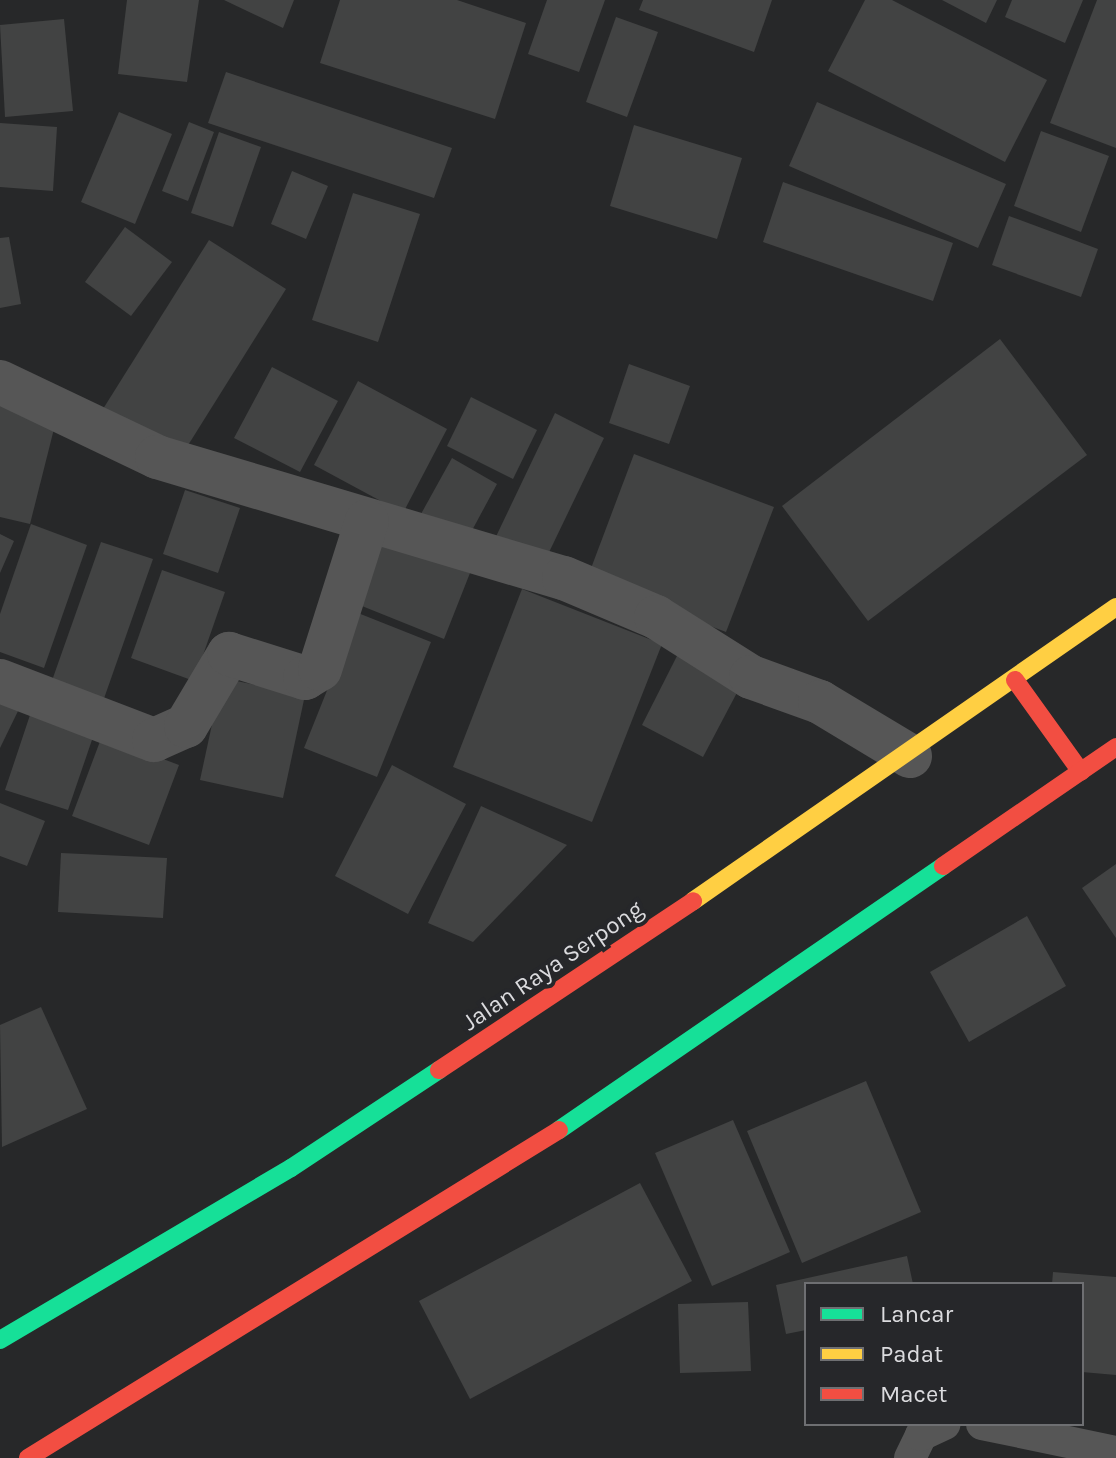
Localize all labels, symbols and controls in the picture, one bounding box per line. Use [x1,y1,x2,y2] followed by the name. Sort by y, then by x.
[457,895,649,1037] street label: Jalan Raya Serpong
[804,1282,1084,1426] legend
[880,1300,953,1328] text: Lancar
[880,1340,943,1368] text: Padat
[880,1380,947,1408] text: Macet

